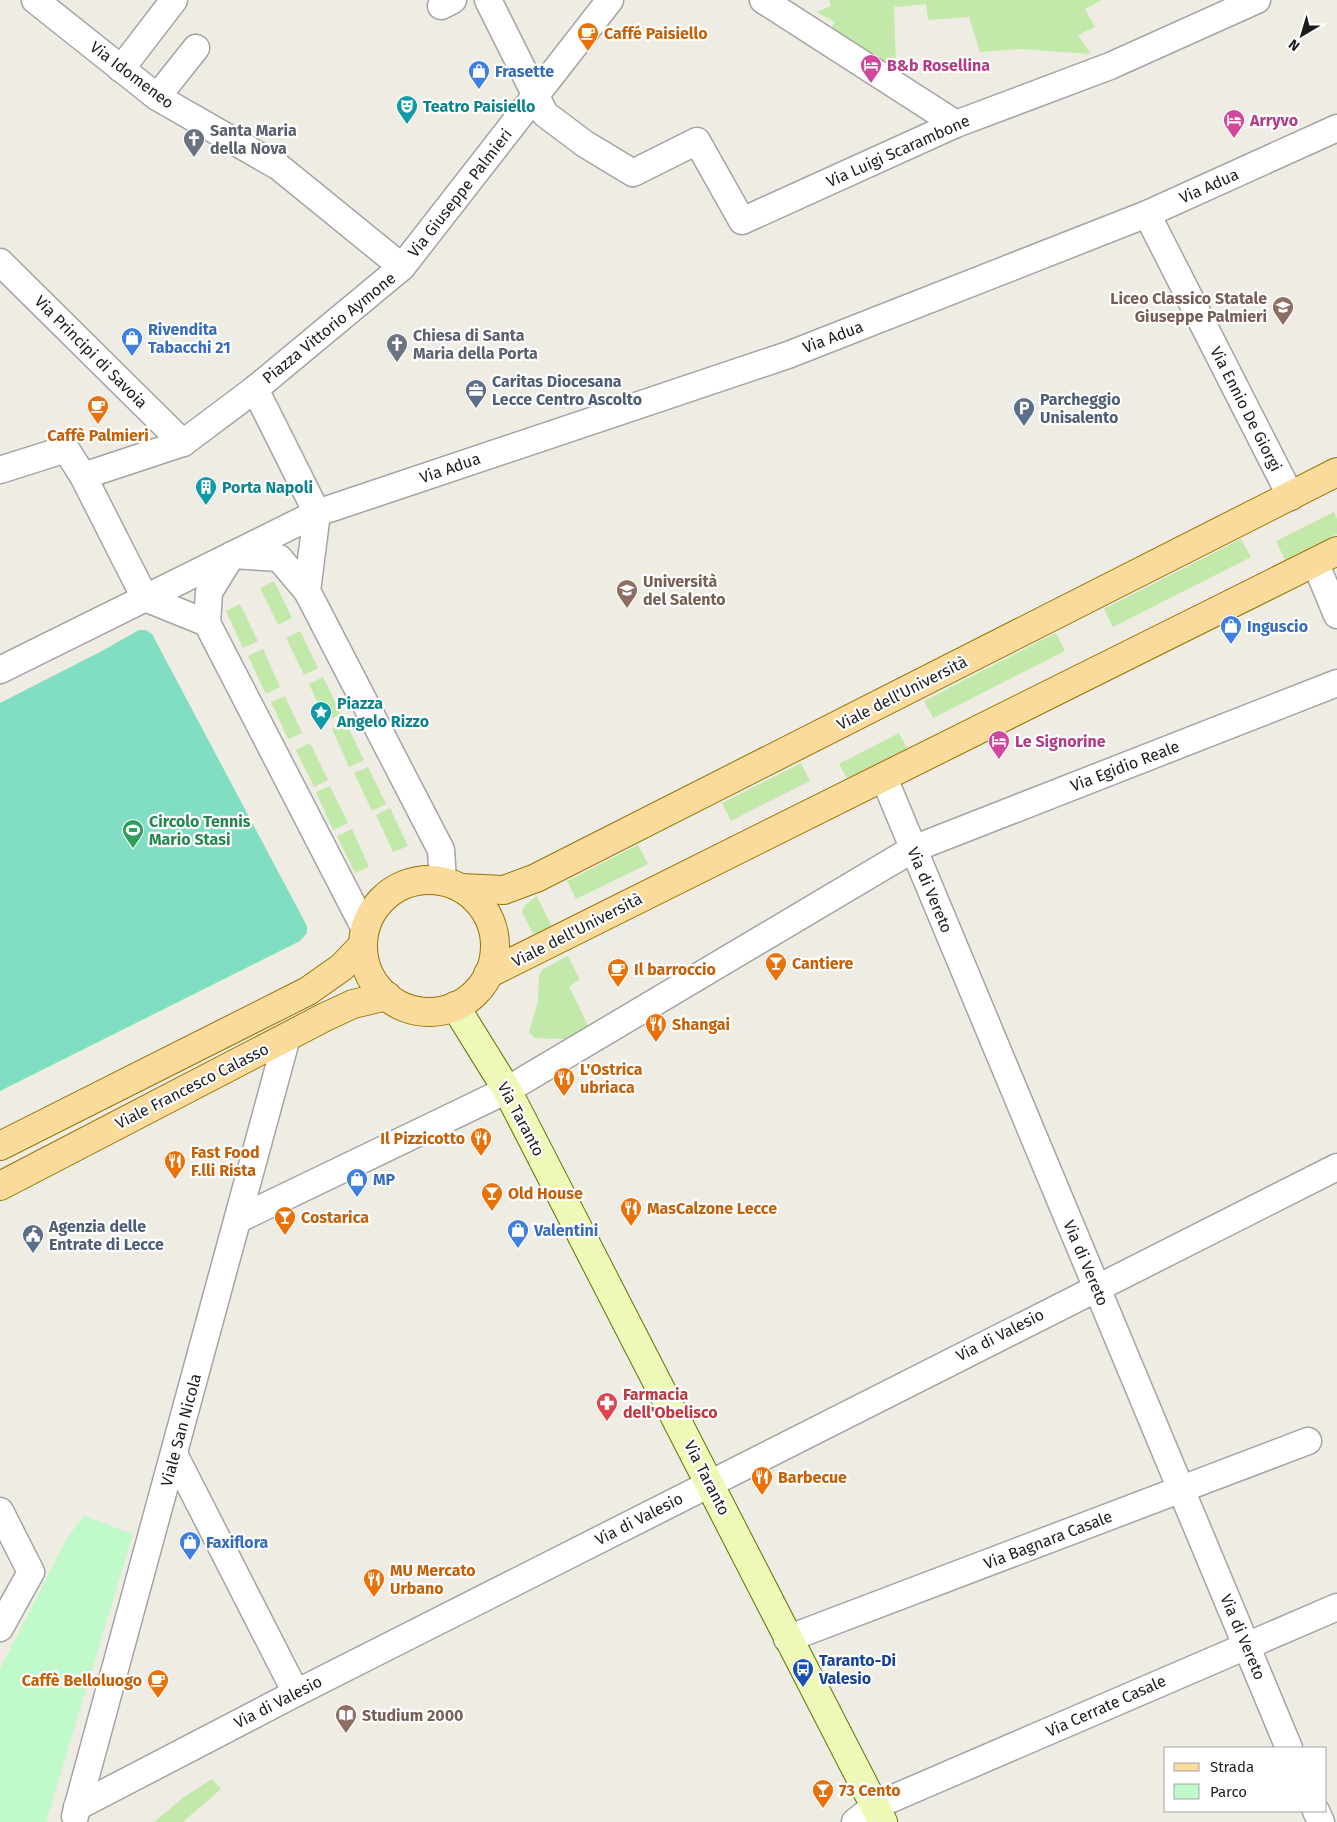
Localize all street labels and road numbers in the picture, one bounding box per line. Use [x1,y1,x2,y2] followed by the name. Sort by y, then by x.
[86,37,178,113] street label: Via Idomeneo
[823,111,973,191] street label: Via Luigi Scarambone
[404,125,516,261] street label: Via Giuseppe Palmieri
[1176,164,1242,208] street label: Via Adua
[259,268,399,388] street label: Piazza Vittorio Aymone
[31,292,151,412] street label: Via Principi di Savoia
[800,317,866,357] street label: Via Adua
[1206,343,1286,475] street label: Via Ennio De Giorgi
[417,449,483,487] street label: Via Adua
[834,652,970,734] street label: Viale dell'Università
[1068,737,1182,795] street label: Via Egidio Reale
[903,844,957,936] street label: Via di Vereto
[509,889,645,971] street label: Viale dell'Università
[112,1039,272,1133] street label: Viale Francesco Calasso
[494,1079,548,1159] street label: Via Taranto
[1059,1217,1113,1309] street label: Via di Vereto
[953,1305,1047,1365] street label: Via di Valesio
[157,1372,205,1488] street label: Viale San Nicola
[680,1438,734,1518] street label: Via Taranto
[592,1489,686,1549] street label: Via di Valesio
[981,1507,1115,1573] street label: Via Bagnara Casale
[1216,1591,1270,1683] street label: Via di Vereto
[1043,1671,1169,1741] street label: Via Cerrate Casale
[231,1672,325,1732] street label: Via di Valesio

